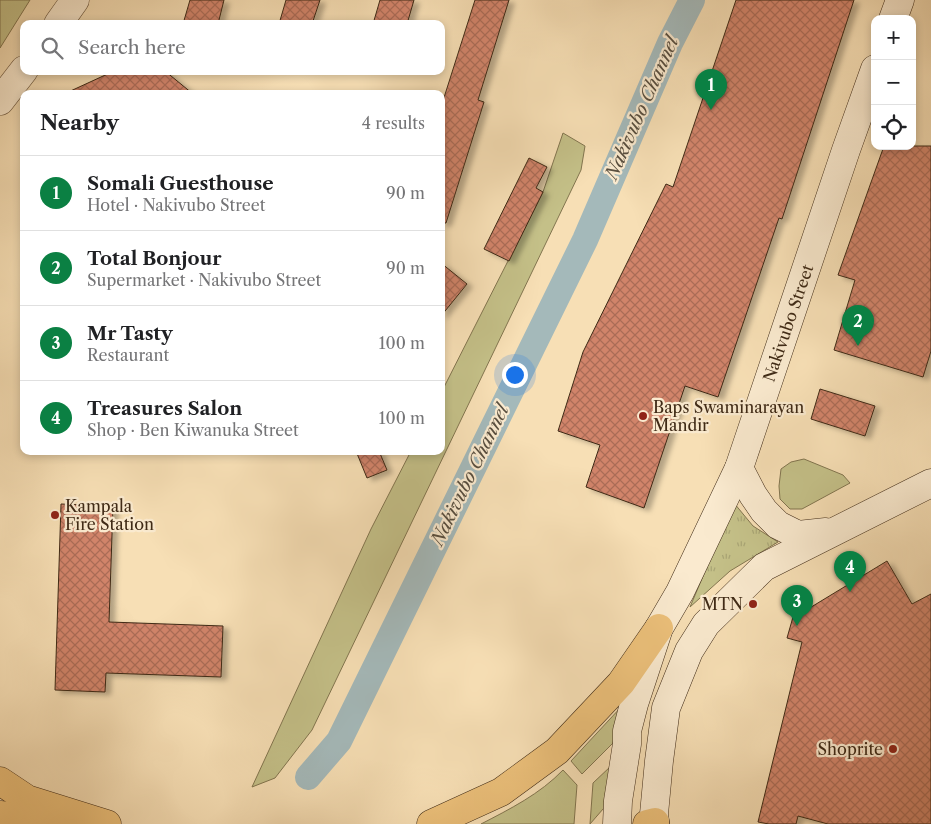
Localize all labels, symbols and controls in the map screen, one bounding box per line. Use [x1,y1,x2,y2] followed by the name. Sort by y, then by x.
[871,15,916,150] map controls
[871,15,916,60] button: +
[20,20,445,75] search box
[600,31,684,185] water label: Nakivubo Channel
[38,34,66,62] icon: search
[78,36,186,59] text: Search here
[871,60,916,105] button: −
[695,69,727,110] pin: 1
[871,105,916,150] button: locate
[40,110,119,135] text: Nearby
[362,113,425,133] text: 4 results
[87,172,274,195] text: Somali Guesthouse
[52,183,60,203] text: 1
[386,183,425,203] text: 90 m
[87,195,265,215] text: Hotel · Nakivubo Street
[87,247,222,270] text: Total Bonjour
[51,258,61,278] text: 2
[386,258,425,278] text: 90 m
[759,261,818,384] street label: Nakivubo Street
[87,270,321,290] text: Supermarket · Nakivubo Street
[842,305,874,346] pin: 2
[87,322,173,345] text: Mr Tasty
[51,333,61,353] text: 3
[379,333,425,353] text: 100 m
[87,345,169,365] text: Restaurant
[502,362,528,388] your location
[87,397,242,420] text: Treasures Salon
[653,397,804,435] place label: Baps Swaminarayan Mandir
[425,399,515,551] water label: Nakivubo Channel
[51,408,61,428] text: 4
[379,408,425,428] text: 100 m
[637,410,649,422] marker: Baps Swaminarayan Mandir
[87,420,299,440] text: Shop · Ben Kiwanuka Street
[65,496,154,534] place label: Kampala Fire Station
[49,509,61,521] marker: Kampala Fire Station
[834,551,866,592] pin: 4
[781,585,813,626] pin: 3
[702,594,743,614] place label: MTN
[747,598,759,610] marker: MTN
[818,739,883,759] place label: Shoprite
[887,743,899,755] marker: Shoprite

